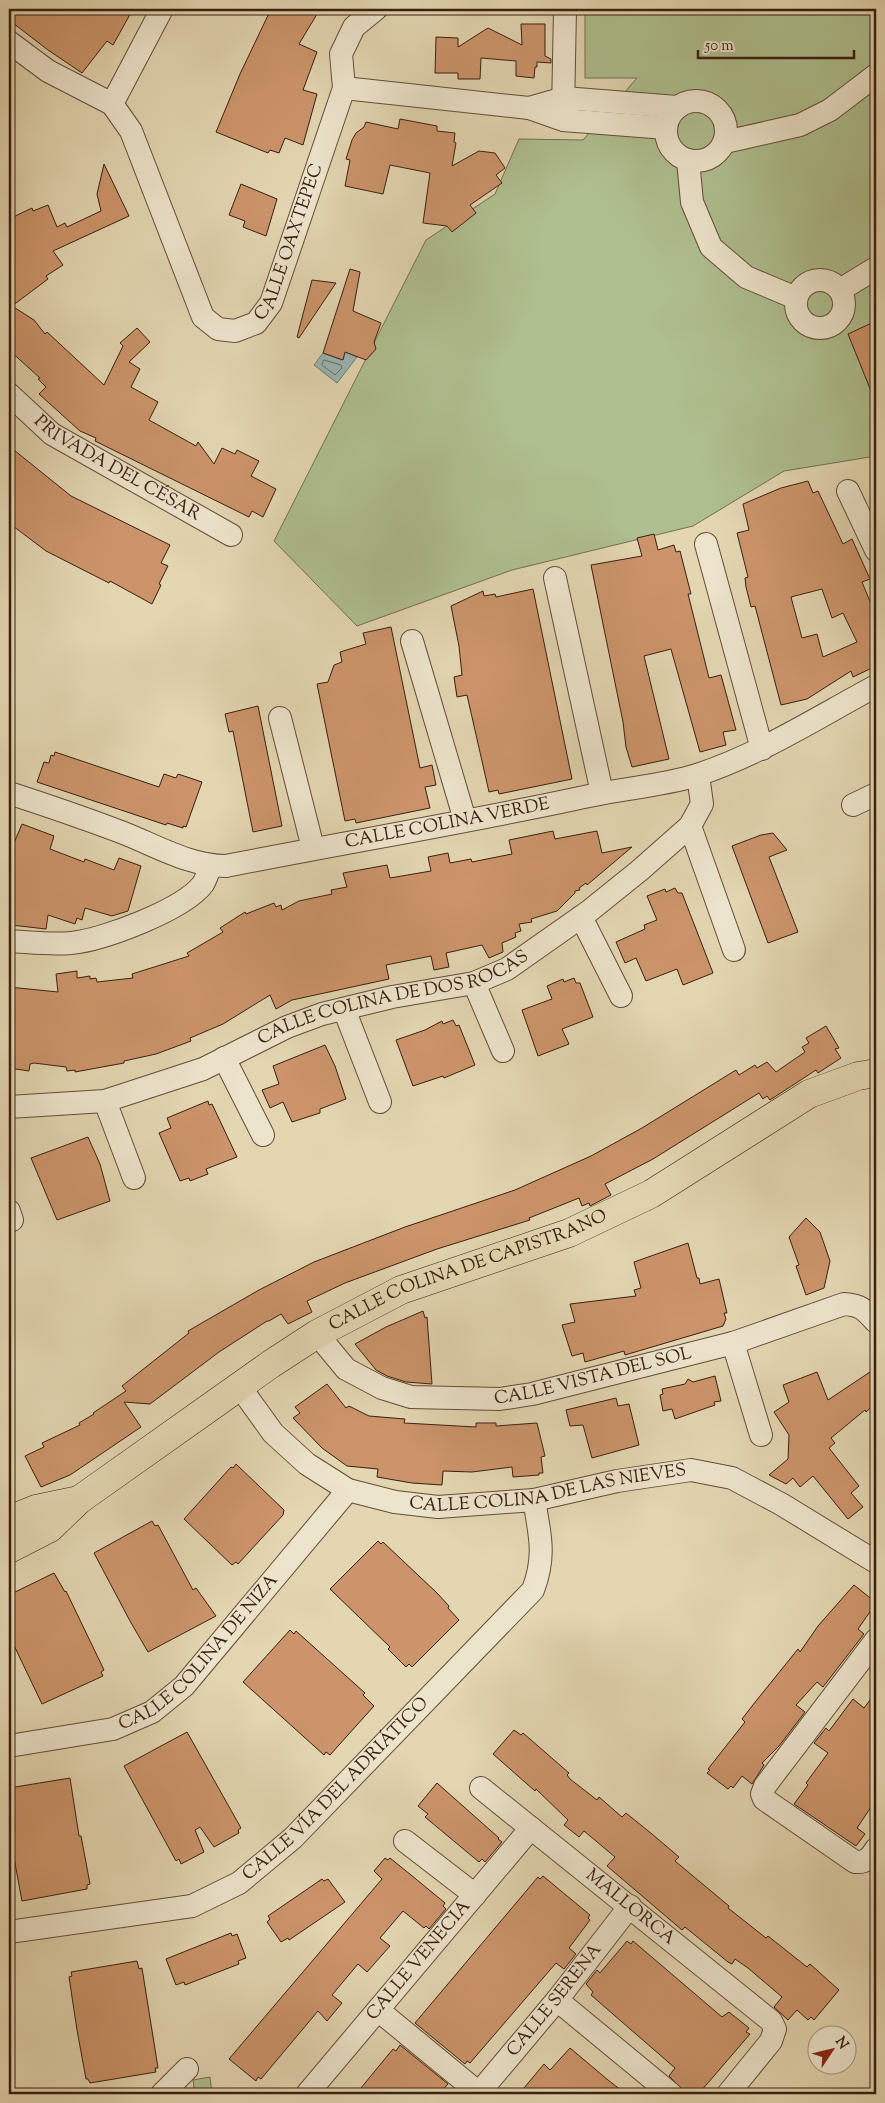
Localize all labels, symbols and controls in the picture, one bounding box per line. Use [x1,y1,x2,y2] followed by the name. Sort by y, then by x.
[698,28,854,60] scale bar
[704,36,734,57] text: 50 m
[249,160,330,327] street label: CALLE OAXTEPEC
[27,410,205,528] street label: PRIVADA DEL CÉSAR
[343,792,552,856] street label: CALLE COLINA VERDE
[253,944,534,1053] street label: CALLE COLINA DE DOS ROCAS
[325,1204,612,1338] street label: CALLE COLINA DE CAPISTRANO
[492,1341,695,1413] street label: CALLE VISTA DEL SOL
[408,1458,688,1520] street label: CALLE COLINA DE LAS NIEVES
[115,1569,285,1738] street label: CALLE COLINA DE NIZA
[237,1692,435,1888] street label: CALLE VÍA DEL ADRIÁTICO
[579,1863,681,1952] street label: MALLORCA
[361,1895,478,2027] street label: CALLE VENECIA
[501,1938,609,2063] street label: CALLE SERENA
[808,2026,858,2076] north arrow
[830,2033,852,2054] text: N

